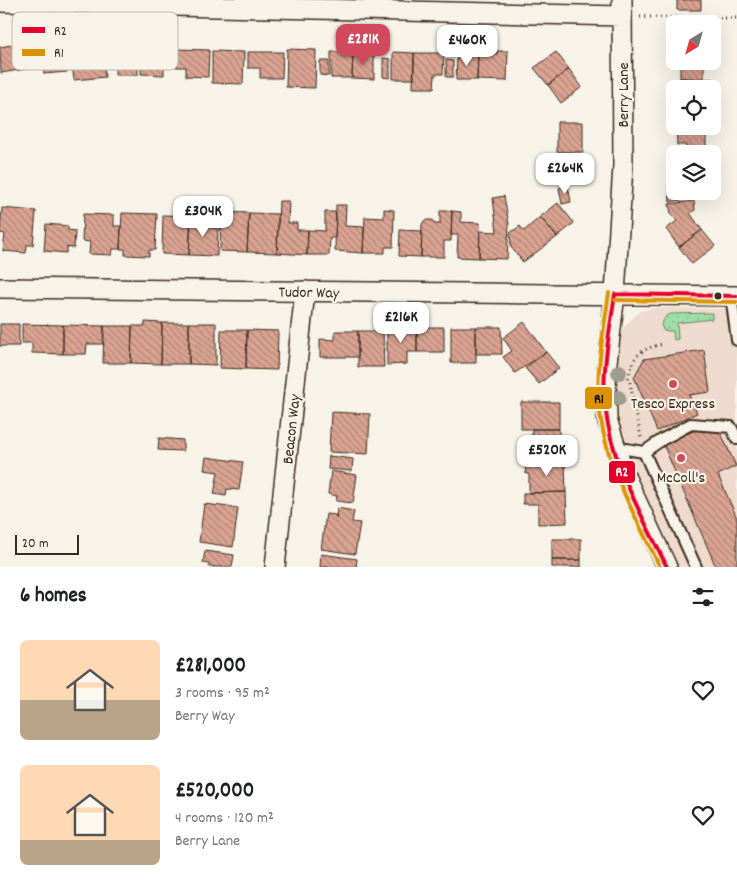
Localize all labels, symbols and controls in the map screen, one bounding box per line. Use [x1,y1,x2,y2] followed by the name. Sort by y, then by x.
[12,12,178,70] legend
[666,15,721,70] north arrow
[666,15,721,200] map controls
[54,22,67,42] text: R2
[328,23,398,66] pin: £281K
[432,24,502,67] pin: £460K
[347,28,379,51] text: £281K
[448,29,486,52] text: £460K
[54,44,64,64] text: R1
[613,62,636,128] street label: Berry Lane
[666,80,721,135] button: locate
[666,145,721,200] button: layers
[530,152,600,195] pin: £264K
[547,157,583,180] text: £264K
[168,196,238,238] pin: £304K
[184,200,222,223] text: £304K
[278,281,340,306] street label: Tudor Way
[713,291,723,301] unlabelled marker
[366,302,436,344] pin: £216K
[384,306,418,329] text: £216K
[667,378,679,390] marker: Tesco Express
[584,386,613,410] line badge: R1
[594,390,604,410] text: R1
[277,393,308,465] street label: Beacon Way
[631,393,715,416] place label: Tesco Express
[512,434,582,477] pin: £520K
[528,439,566,462] text: £520K
[675,452,687,464] marker: McColl's
[608,460,636,484] line badge: R2
[616,463,628,483] text: R2
[657,467,705,490] place label: McColl's
[15,532,79,555] scale bar
[22,534,49,554] text: 20 m
[20,582,87,612] text: 6 homes
[689,583,717,611] icon: filters
[175,652,246,682] text: £281,000
[60,660,120,720] icon: home
[689,676,717,704] icon: heart
[175,682,270,705] text: 3 rooms · 95 m²
[175,705,235,728] text: Berry Way
[175,777,254,807] text: £520,000
[60,785,120,845] icon: home
[689,801,717,829] icon: heart
[175,807,274,830] text: 4 rooms · 120 m²
[175,830,240,853] text: Berry Lane

